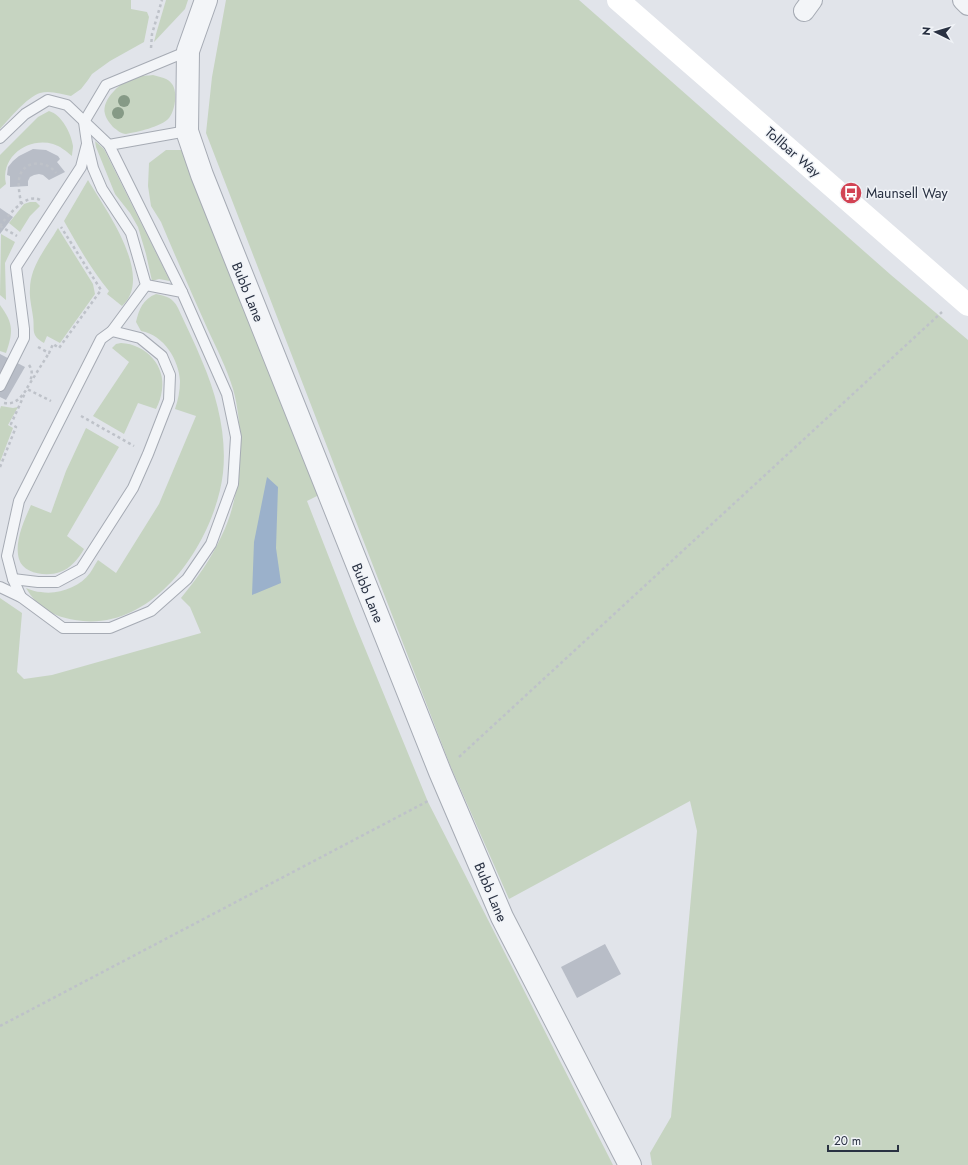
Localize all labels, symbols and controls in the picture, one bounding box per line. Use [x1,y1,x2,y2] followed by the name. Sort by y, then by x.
[916,12,956,52] north arrow
[918,26,934,36] text: N
[761,122,826,182] street label: Tollbar Way
[838,180,864,206] bus stop icon: Maunsell Way
[866,183,948,203] place label: Maunsell Way
[227,259,269,325] street label: Bubb Lane
[347,560,389,626] street label: Bubb Lane
[470,859,512,925] street label: Bubb Lane
[828,1127,898,1153] scale bar
[834,1132,861,1150] text: 20 m

